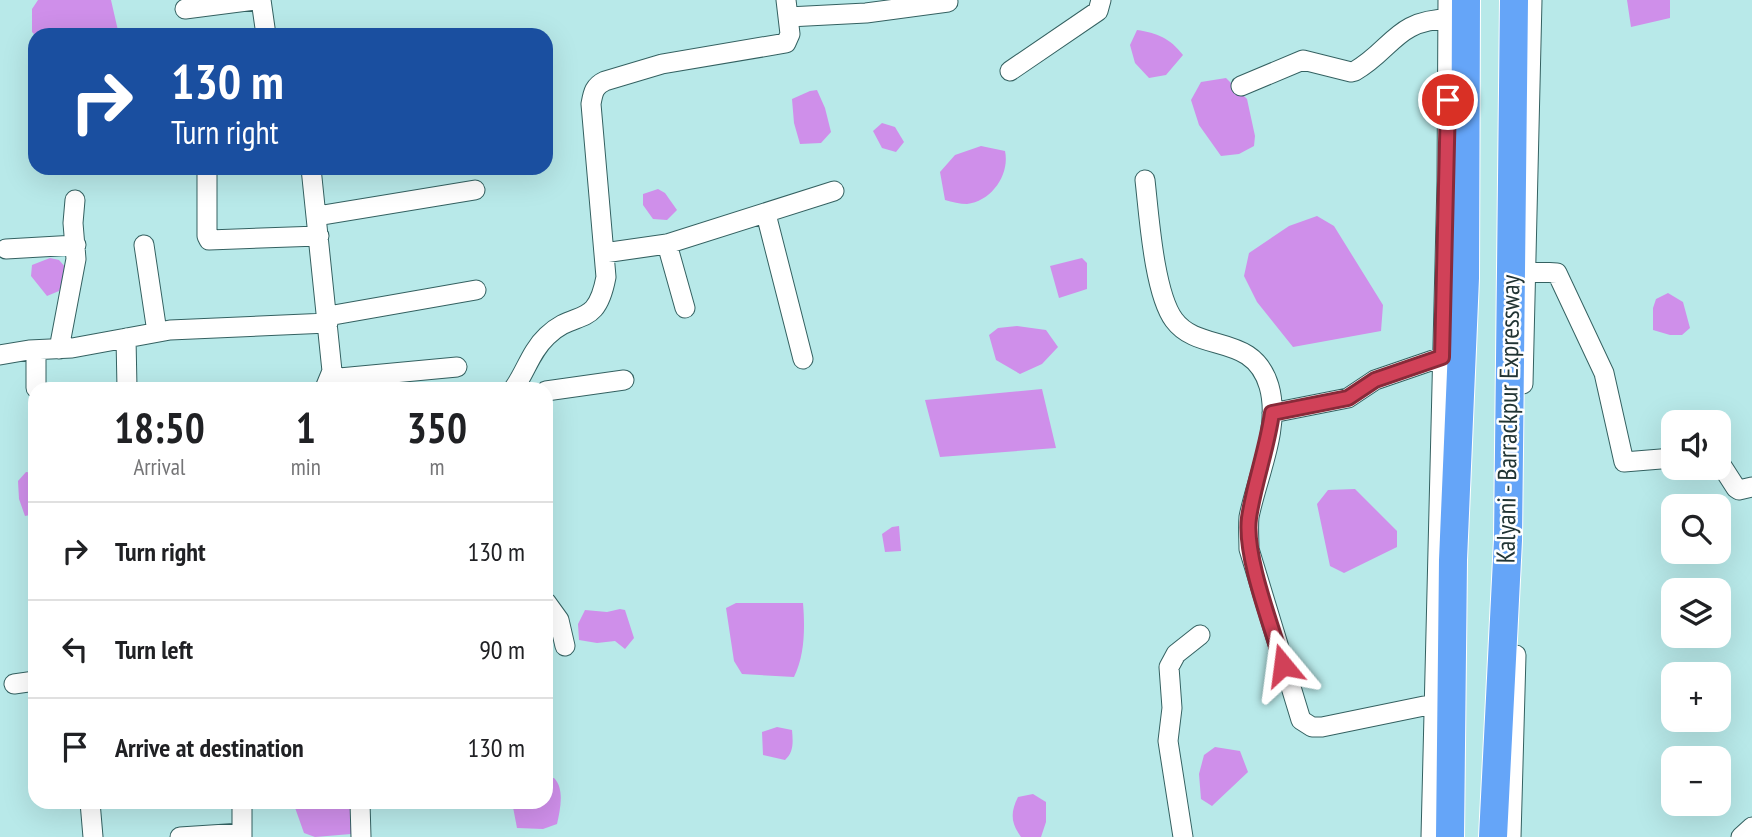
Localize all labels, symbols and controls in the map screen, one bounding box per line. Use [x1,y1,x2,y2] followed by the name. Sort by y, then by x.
[171,49,284,113] text: 130 m
[56,56,147,147] icon: right
[1418,70,1478,130] pin
[1429,81,1467,119] icon: arrive
[171,111,279,153] text: Turn right
[1488,274,1527,564] street label: Kalyani - Barrackpur Expressway
[114,400,205,455] text: 18:50
[296,400,316,455] text: 1
[407,400,467,455] text: 350
[1661,410,1731,816] map controls
[1661,410,1731,480] button: sound
[133,452,185,481] text: Arrival
[291,452,321,481] text: min
[429,452,444,481] text: m
[1661,494,1731,564] button: search
[56,532,94,570] icon: right
[115,535,206,568] text: Turn right
[467,535,525,568] text: 130 m
[1661,578,1731,648] button: layers
[1246,628,1320,702] position arrow
[56,630,94,668] icon: left
[115,633,193,666] text: Turn left
[479,633,525,666] text: 90 m
[1661,662,1731,732] button: +
[56,728,94,766] icon: arrive
[115,731,304,764] text: Arrive at destination
[467,731,525,764] text: 130 m
[1661,746,1731,816] button: −

